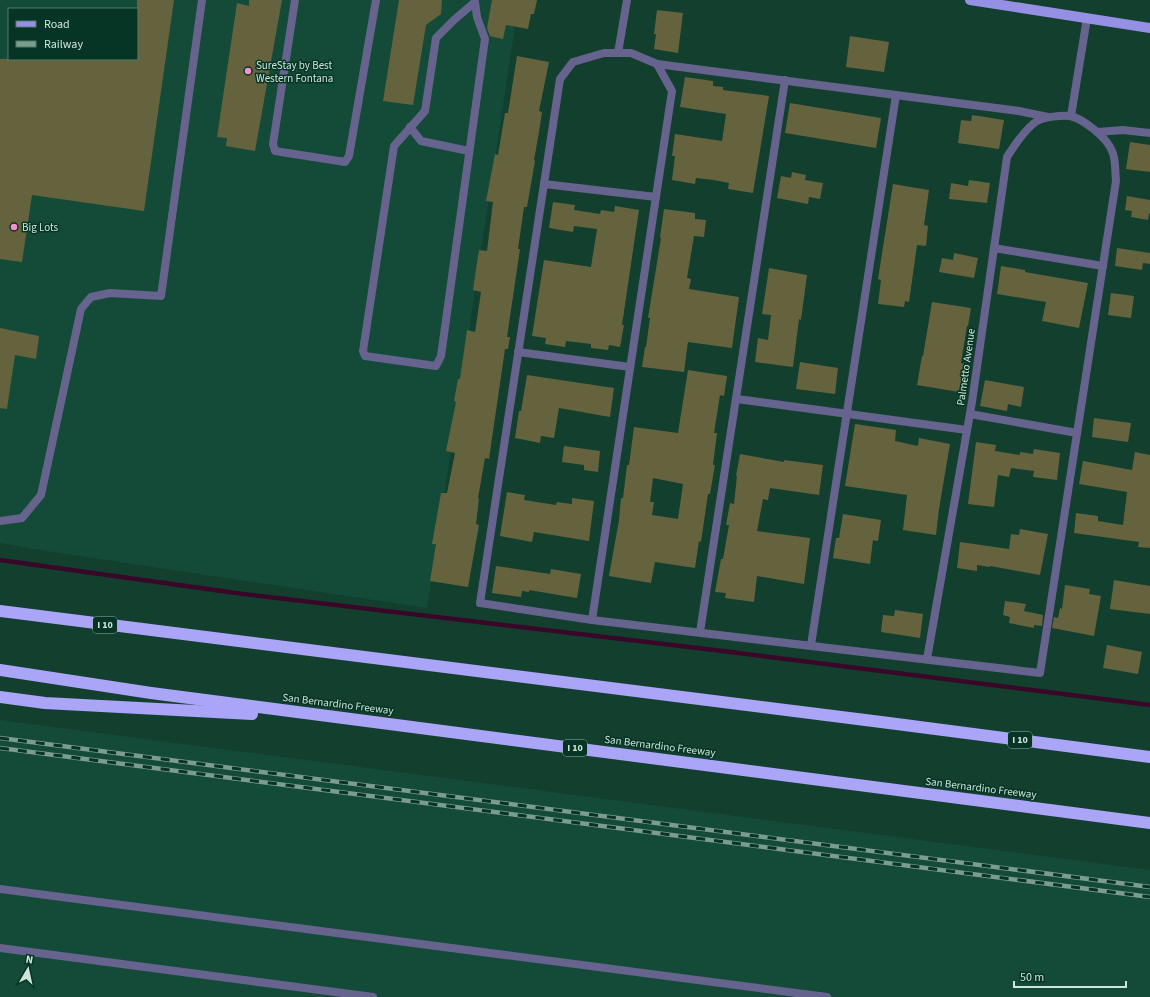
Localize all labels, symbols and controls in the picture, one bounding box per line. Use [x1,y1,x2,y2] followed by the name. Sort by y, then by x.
[8,8,138,60] legend
[44,16,70,33] text: Road
[44,36,83,53] text: Railway
[256,58,333,86] place label: SureStay by Best Western Fontana
[243,66,253,76] marker: SureStay by Best Western Fontana
[22,220,59,235] place label: Big Lots
[9,222,19,232] marker: Big Lots
[953,327,979,407] street label: Palmetto Avenue
[93,617,117,633] road number: I 10
[281,690,395,718] street label: San Bernardino Freeway
[603,732,717,760] street label: San Bernardino Freeway
[1008,732,1032,748] road number: I 10
[563,740,587,756] road number: I 10
[924,774,1038,802] street label: San Bernardino Freeway
[8,949,48,989] north arrow
[25,952,34,968] text: N
[1014,963,1126,989] scale bar
[1020,969,1044,986] text: 50 m

